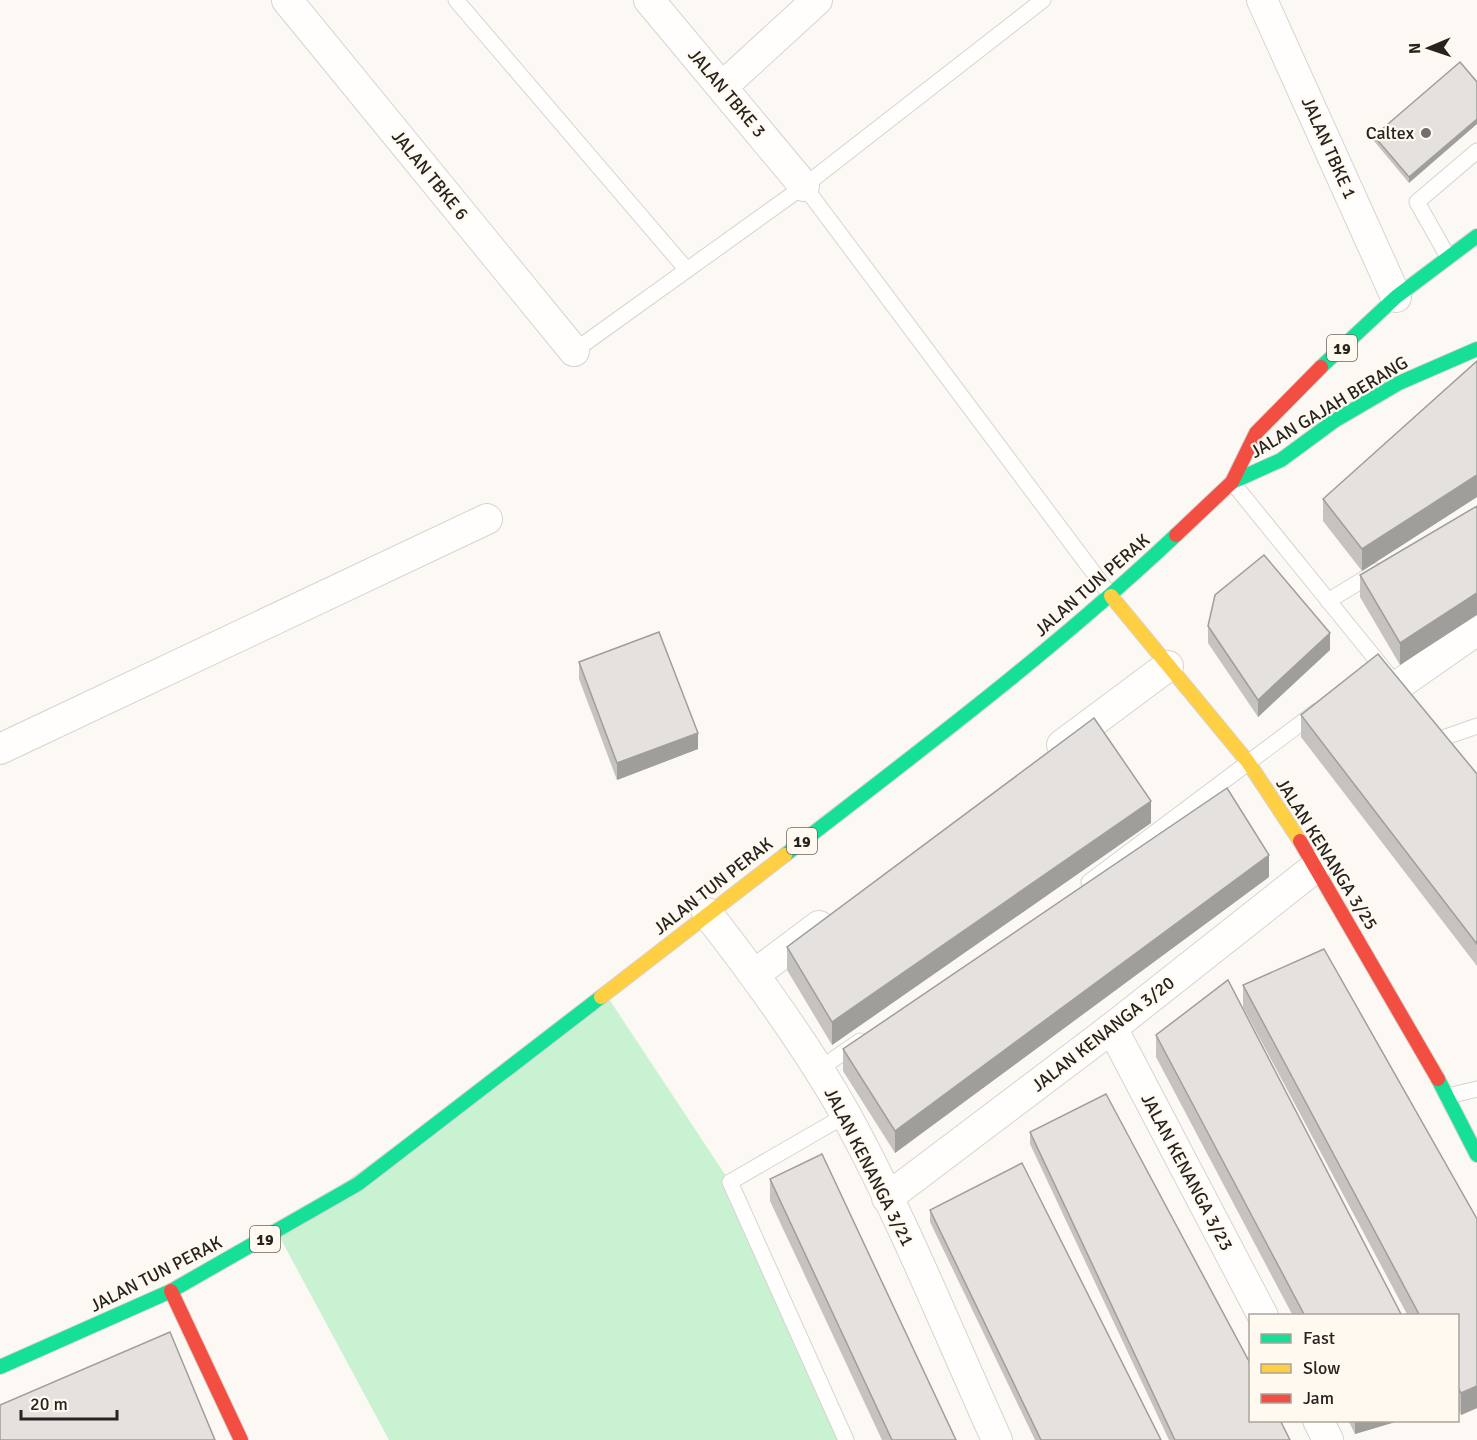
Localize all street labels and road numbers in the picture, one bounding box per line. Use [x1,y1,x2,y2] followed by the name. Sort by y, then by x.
[683,44,771,142] street label: JALAN TBKE 3
[1297,94,1361,202] street label: JALAN TBKE 1
[387,126,473,224] street label: JALAN TBKE 6
[1327,335,1357,361] road number: 19
[1246,351,1412,463] street label: JALAN GAJAH BERANG
[1030,529,1154,641] street label: JALAN TUN PERAK
[1271,774,1383,934] street label: JALAN KENANGA 3/25
[787,828,817,854] road number: 19
[649,832,777,939] street label: JALAN TUN PERAK
[1027,972,1179,1096] street label: JALAN KENANGA 3/20
[820,1084,918,1250] street label: JALAN KENANGA 3/21
[1136,1090,1238,1254] street label: JALAN KENANGA 3/23
[250,1226,280,1252] road number: 19
[86,1231,226,1317] street label: JALAN TUN PERAK

